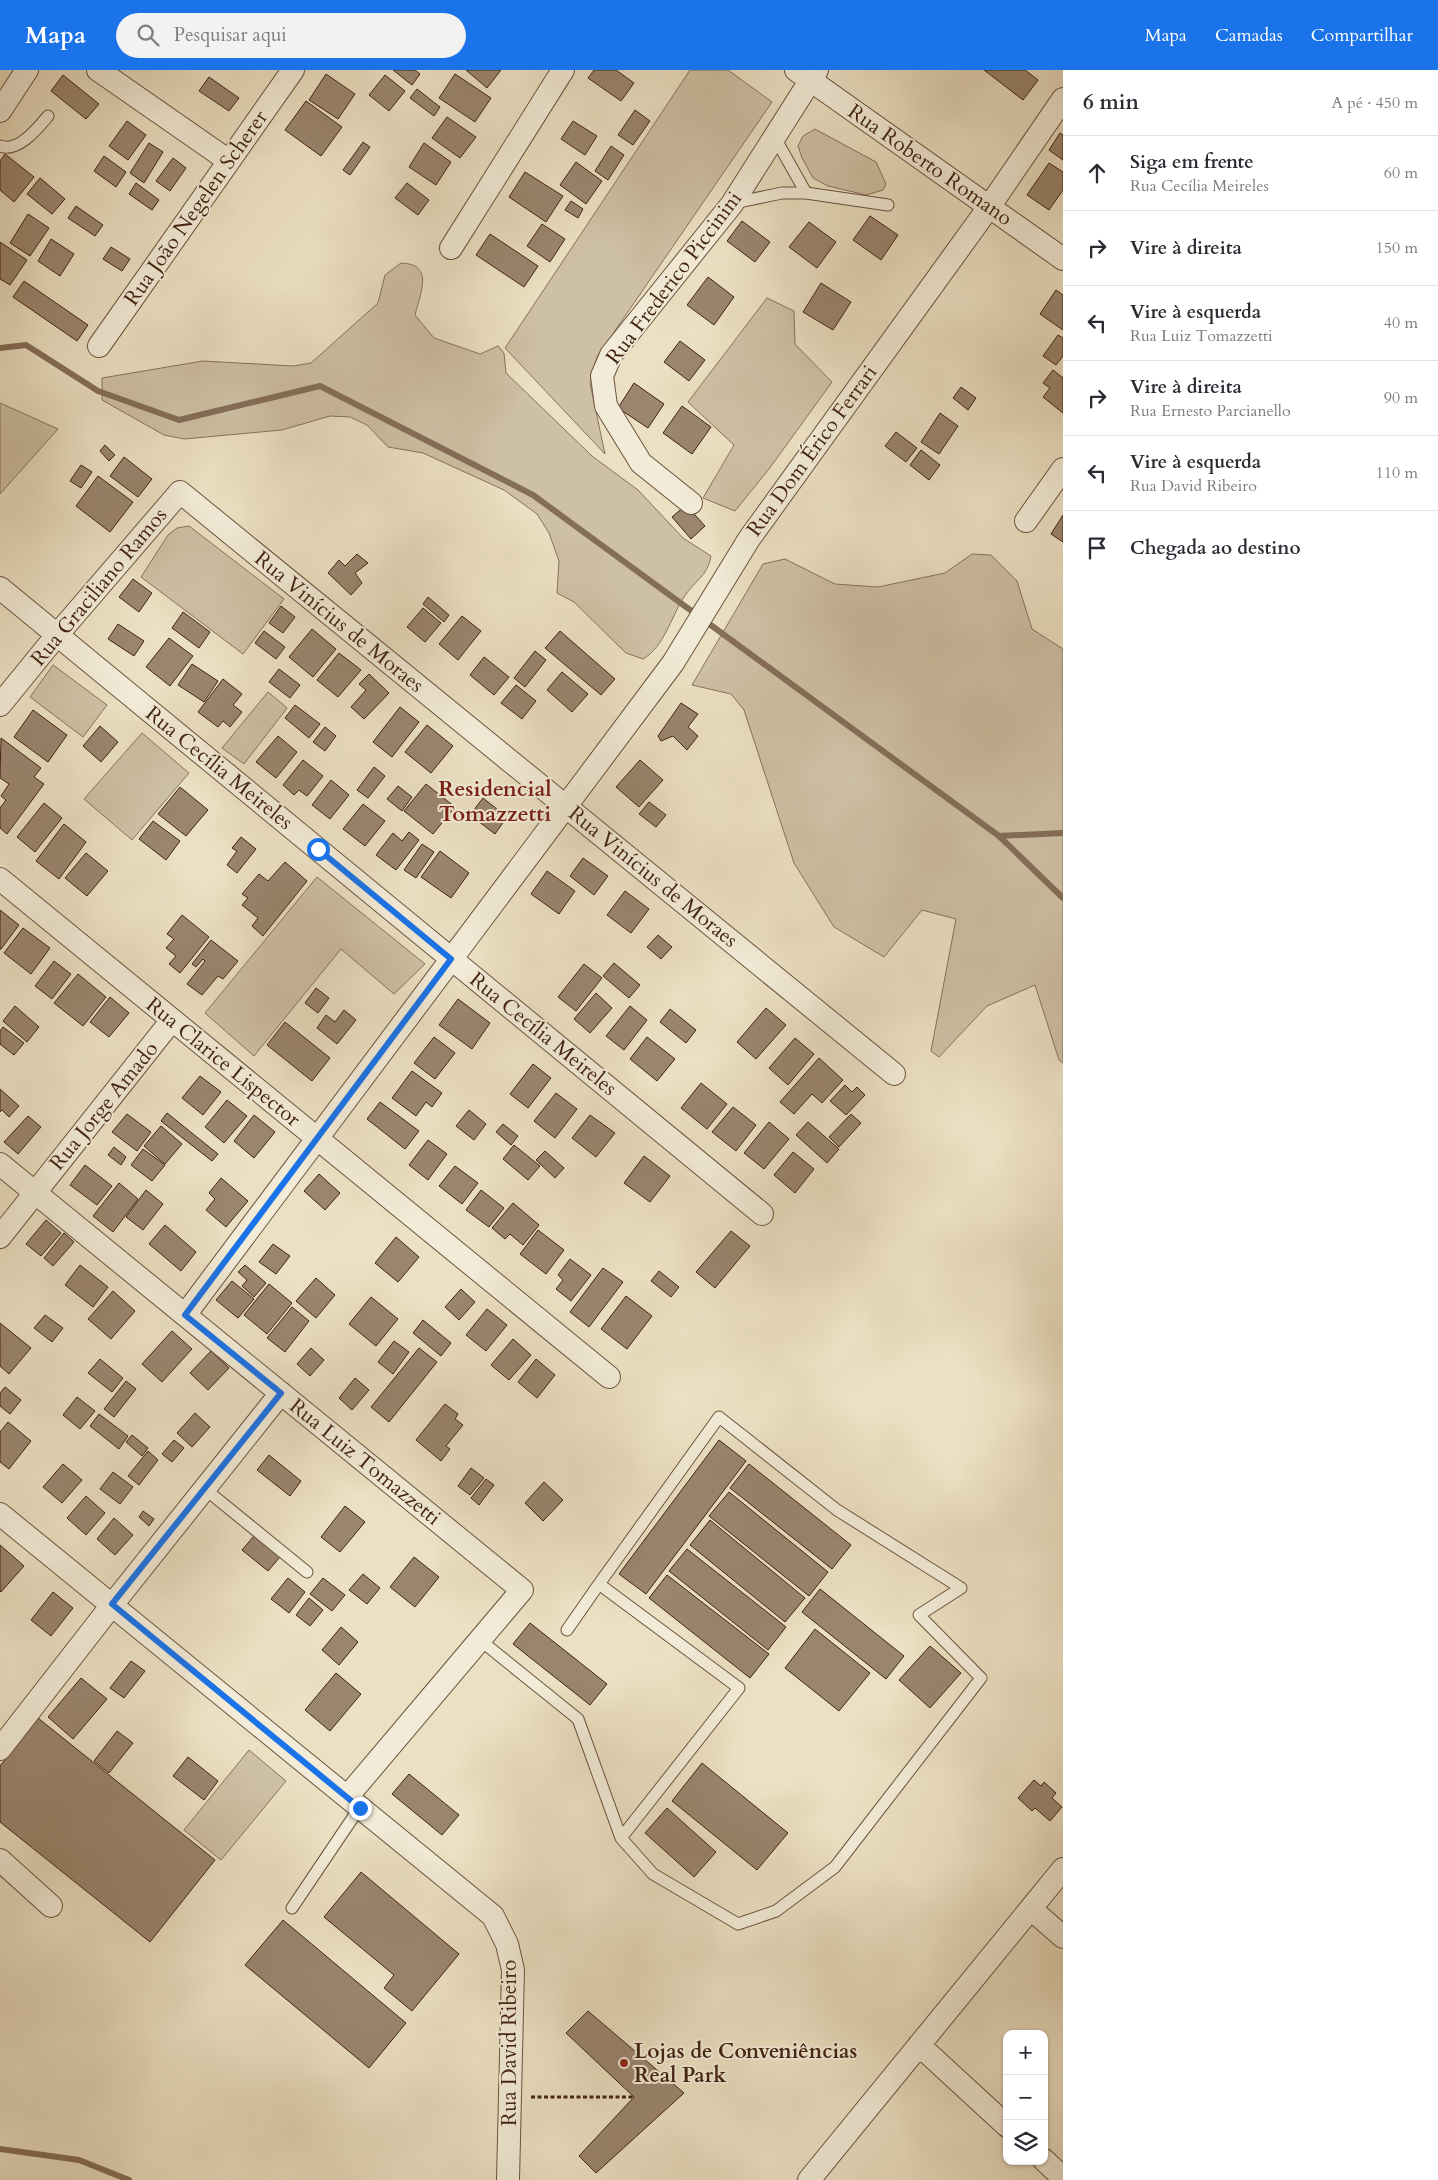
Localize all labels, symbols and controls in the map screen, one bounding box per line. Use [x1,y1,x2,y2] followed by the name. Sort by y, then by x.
[116,13,466,58] search box
[25,19,86,52] text: Mapa
[134,21,162,49] icon: search
[174,22,287,48] text: Pesquisar aqui
[1145,23,1187,48] text: Mapa
[1215,23,1283,48] text: Camadas
[1311,23,1413,48] text: Compartilhar
[1083,88,1139,117] text: 6 min
[1331,92,1418,114] text: A pé · 450 m
[842,97,1018,233] street label: Rua Roberto Romano
[117,104,275,312] street label: Rua João Negelen Scherer
[1130,149,1254,175] text: Siga em frente
[1083,159,1111,187] icon: ahead
[1384,162,1418,184] text: 60 m
[1130,175,1269,197] text: Rua Cecília Meireles
[599,185,749,371] street label: Rua Frederico Piccinini
[1083,234,1111,262] icon: right
[1130,235,1242,261] text: Vire à direita
[1376,237,1418,259] text: 150 m
[1130,299,1261,325] text: Vire à esquerda
[1083,309,1111,337] icon: left
[1384,312,1418,334] text: 40 m
[1130,325,1272,347] text: Rua Luiz Tomazzetti
[740,359,884,543] street label: Rua Dom Érico Ferrari
[1130,374,1242,400] text: Vire à direita
[1083,384,1111,412] icon: right
[1384,387,1418,409] text: 90 m
[1130,400,1291,422] text: Rua Ernesto Parcianello
[1130,449,1261,475] text: Vire à esquerda
[1083,459,1111,487] icon: left
[1376,462,1418,484] text: 110 m
[1130,475,1257,497] text: Rua David Ribeiro
[24,502,174,672] street label: Rua Graciliano Ramos
[1083,534,1111,562] icon: arrive
[1130,535,1301,561] text: Chegada ao destino
[248,545,430,699] street label: Rua Vinícius de Moraes
[139,699,299,837] street label: Rua Cecília Meireles
[438,774,552,829] district label: Residencial Tomazzetti
[562,800,744,954] street label: Rua Vinícius de Moraes
[307,838,330,861] route start
[463,965,623,1103] street label: Rua Cecília Meireles
[140,991,307,1134] street label: Rua Clarice Lispector
[43,1035,165,1177] street label: Rua Jorge Amado
[283,1392,447,1532] street label: Rua Luiz Tomazzetti
[349,1797,372,1820] route end
[495,1960,524,2126] street label: Rua David Ribeiro
[1003,2030,1048,2165] map controls
[1003,2030,1048,2075] button: +
[634,2037,857,2090] place label: Lojas de Conveniências Real Park
[618,2057,630,2069] marker: Lojas de Conveniências Real Park
[1003,2075,1048,2120] button: −
[1003,2120,1048,2165] button: layers

